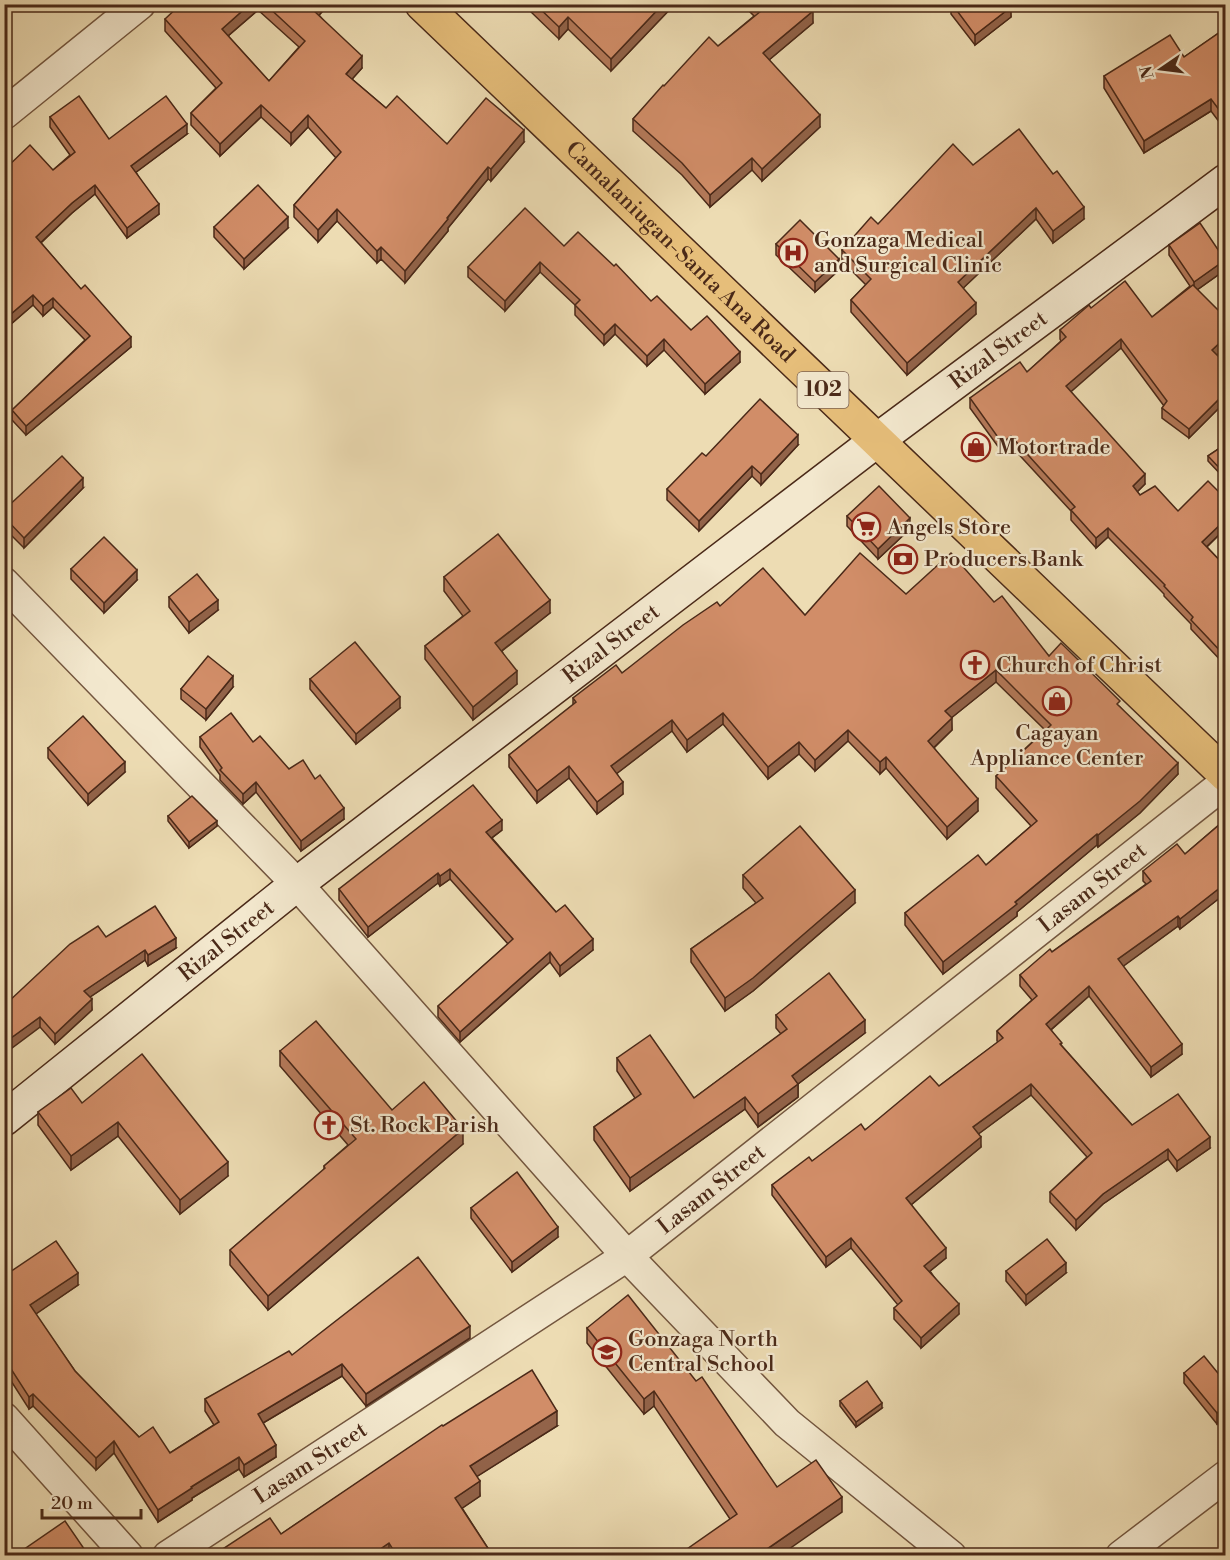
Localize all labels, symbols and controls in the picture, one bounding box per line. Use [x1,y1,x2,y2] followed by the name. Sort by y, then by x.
[1131,39,1191,99] north arrow
[1136,63,1159,81] text: N
[560,136,801,368] street label: Camalaniugan-Santa Ana Road
[814,227,1002,279] place label: Gonzaga Medical and Surgical Clinic
[777,237,809,269] hospital icon: Gonzaga Medical and Surgical Clinic
[944,305,1053,395] street label: Rizal Street
[798,372,848,408] road number: 102
[960,431,992,463] shop icon: Motortrade
[997,434,1111,461] place label: Motortrade
[850,511,882,543] supermarket icon: Angels Store
[886,514,1011,541] place label: Angels Store
[887,543,919,575] bank icon: Producers Bank
[924,546,1084,573] place label: Producers Bank
[557,598,665,689] street label: Rizal Street
[959,649,991,681] church icon: Church of Christ
[996,652,1162,679] place label: Church of Christ
[1041,685,1073,717] shop icon: Cagayan Appliance Center
[970,720,1143,772] place label: Cagayan Appliance Center
[1033,837,1152,939] street label: Lasam Street
[173,894,280,987] street label: Rizal Street
[313,1109,345,1141] church icon: St. Rock Parish
[350,1112,499,1139] place label: St. Rock Parish
[652,1138,771,1240] street label: Lasam Street
[628,1326,778,1378] place label: Gonzaga North Central School
[591,1336,623,1368] school or university icon: Gonzaga North Central School
[248,1416,372,1510] street label: Lasam Street
[42,1482,141,1520] scale bar
[51,1492,93,1515] text: 20 m

